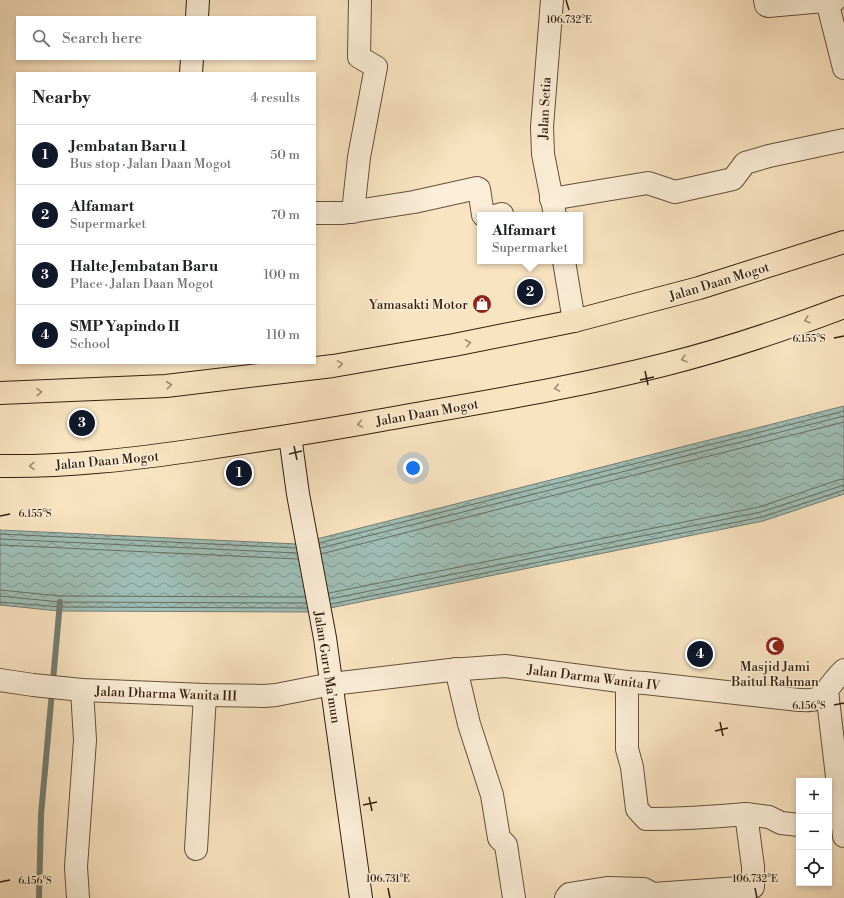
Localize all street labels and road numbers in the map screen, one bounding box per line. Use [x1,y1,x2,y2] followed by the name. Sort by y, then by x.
[535,76,555,141] street label: Jalan Setia
[666,259,772,305] street label: Jalan Daan Mogot
[374,396,480,430] street label: Jalan Daan Mogot
[54,448,160,474] street label: Jalan Daan Mogot
[310,609,344,725] street label: Jalan Guru Ma'mun
[525,662,662,694] street label: Jalan Darma Wanita IV
[94,683,237,704] street label: Jalan Dharma Wanita III

